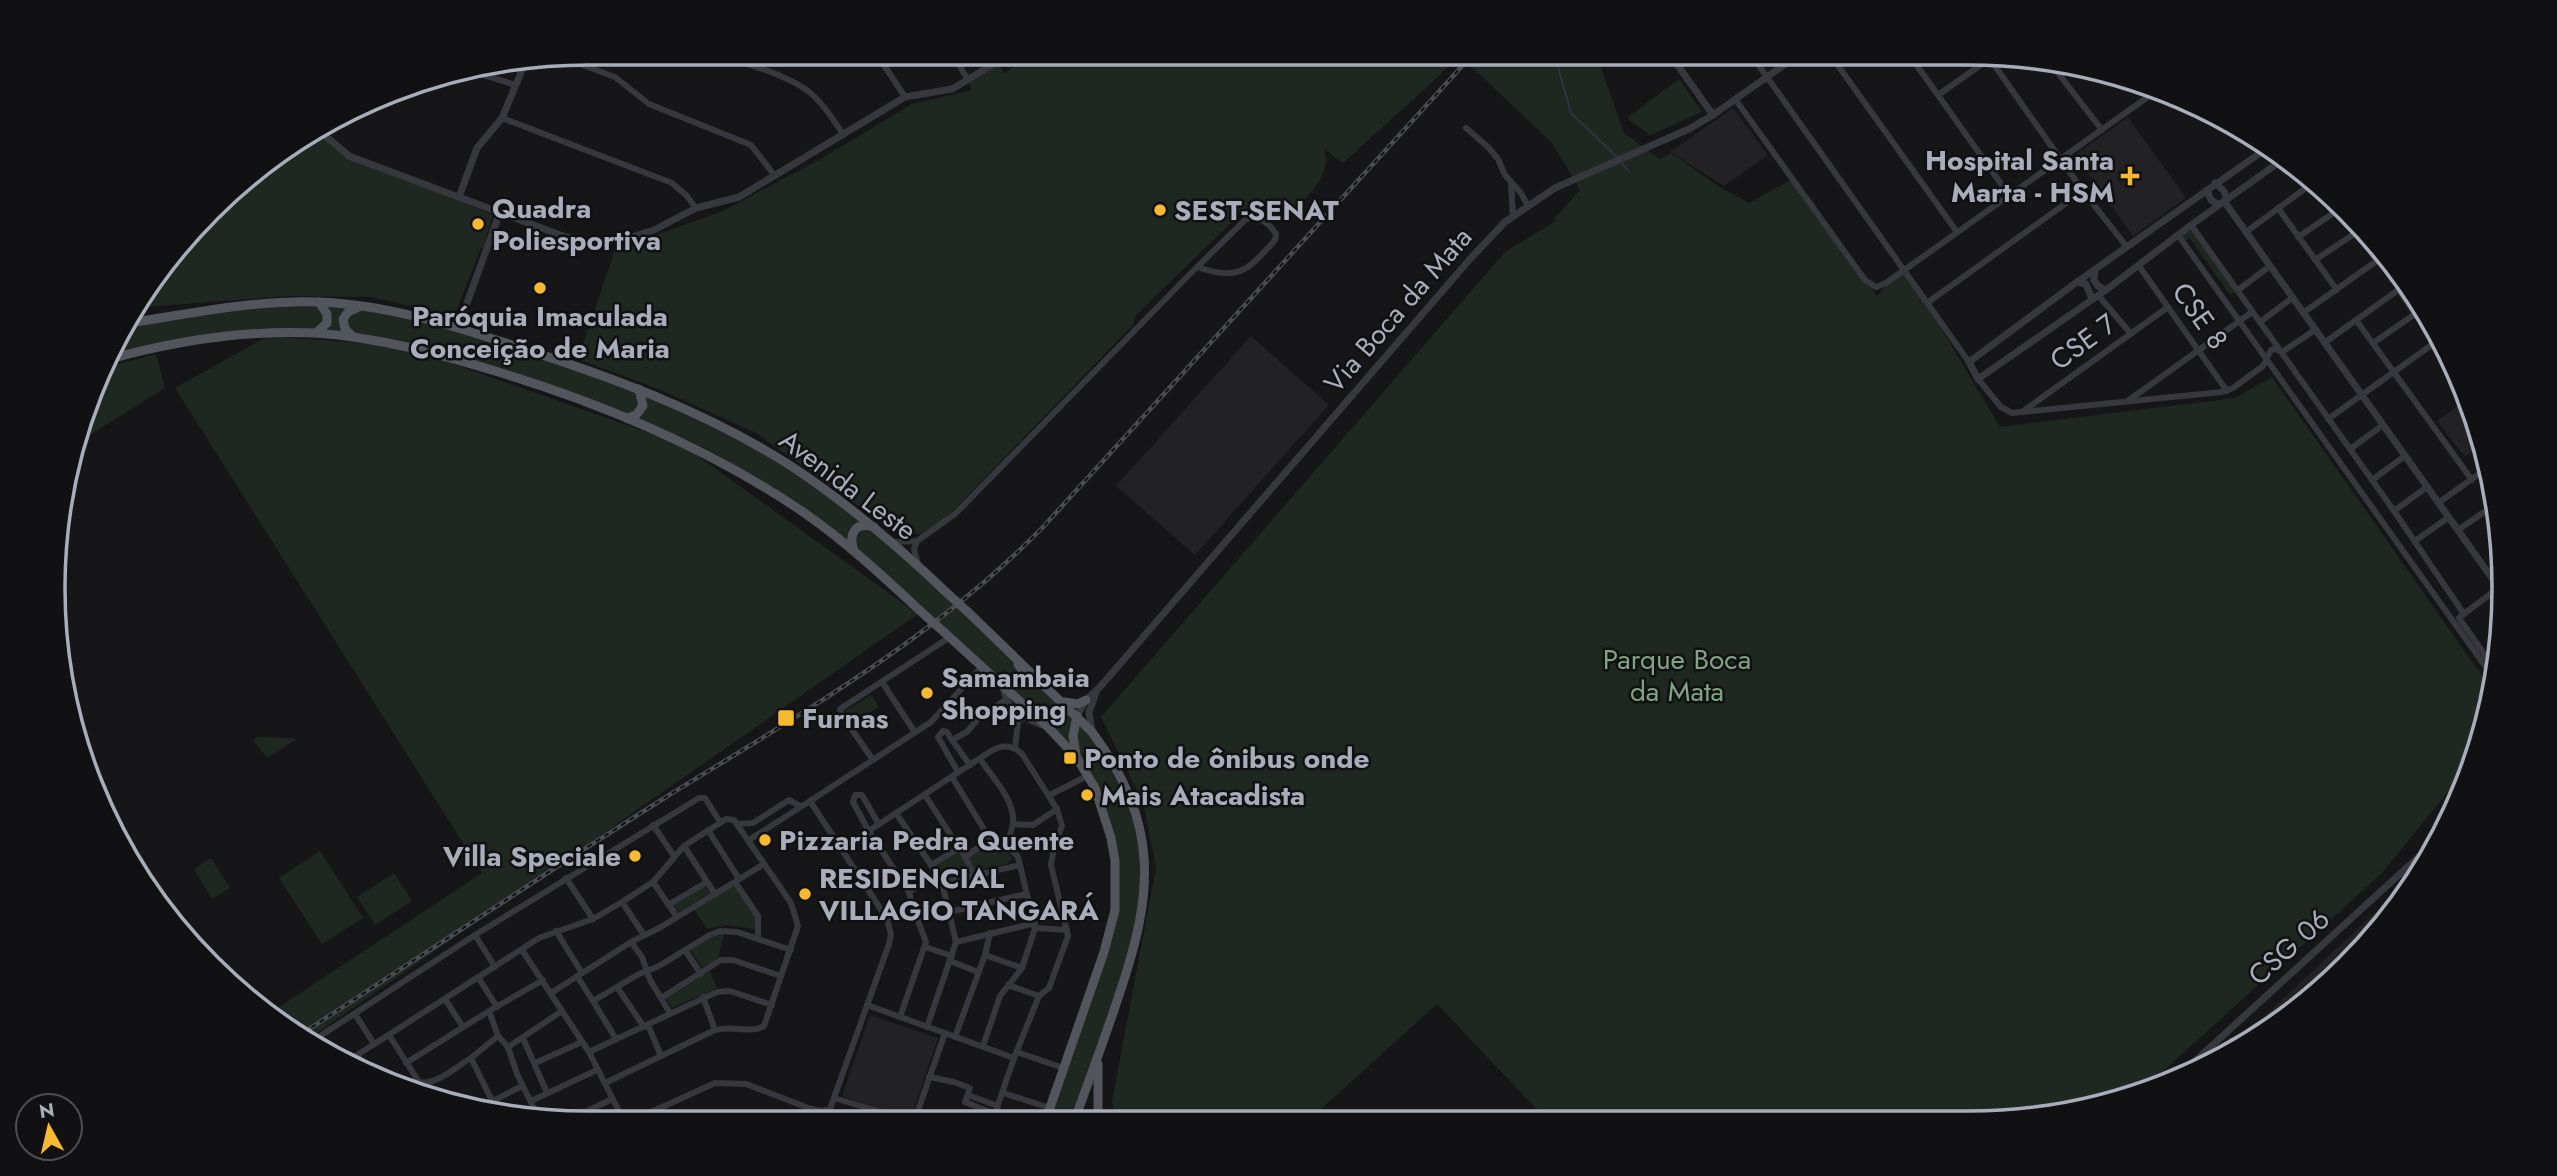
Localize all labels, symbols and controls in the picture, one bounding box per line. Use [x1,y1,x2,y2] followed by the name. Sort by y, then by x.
[1925,140,2114,213] place label: Hospital Santa Marta - HSM
[2120,166,2140,186] marker: Hospital Santa Marta - HSM
[492,188,661,261] place label: Quadra Poliesportiva
[1174,190,1339,231] place label: SEST-SENAT
[1152,202,1168,218] marker: SEST-SENAT
[470,216,486,232] marker: Quadra Poliesportiva
[1314,218,1482,402] street label: Via Boca da Mata
[2162,274,2238,358] street label: CSE 8
[532,280,548,296] marker: Paróquia Imaculada Conceição de Maria
[410,296,670,369] place label: Paróquia Imaculada Conceição de Maria
[2041,304,2125,380] street label: CSE 7
[771,420,925,550] street label: Avenida Leste
[1603,639,1751,712] park label: Parque Boca da Mata
[941,657,1090,730] place label: Samambaia Shopping
[919,685,935,701] marker: Samambaia Shopping
[802,698,889,739] place label: Furnas
[776,708,796,728] marker: Furnas
[1084,738,1370,779] place label: Ponto de ônibus onde
[1062,750,1078,766] marker: Ponto de ônibus onde
[1101,775,1305,816] place label: Mais Atacadista
[1079,787,1095,803] marker: Mais Atacadista
[779,820,1074,861] place label: Pizzaria Pedra Quente
[757,832,773,848] marker: Pizzaria Pedra Quente
[442,836,621,877] place label: Villa Speciale
[627,848,643,864] marker: Villa Speciale
[818,858,1099,931] place label: RESIDENCIAL VILLAGIO TANGARÁ
[797,886,813,902] marker: RESIDENCIAL VILLAGIO TANGARÁ
[2239,899,2339,995] street label: CSG 06
[14,1092,84,1162] north arrow
[37,1096,56,1125] text: N

